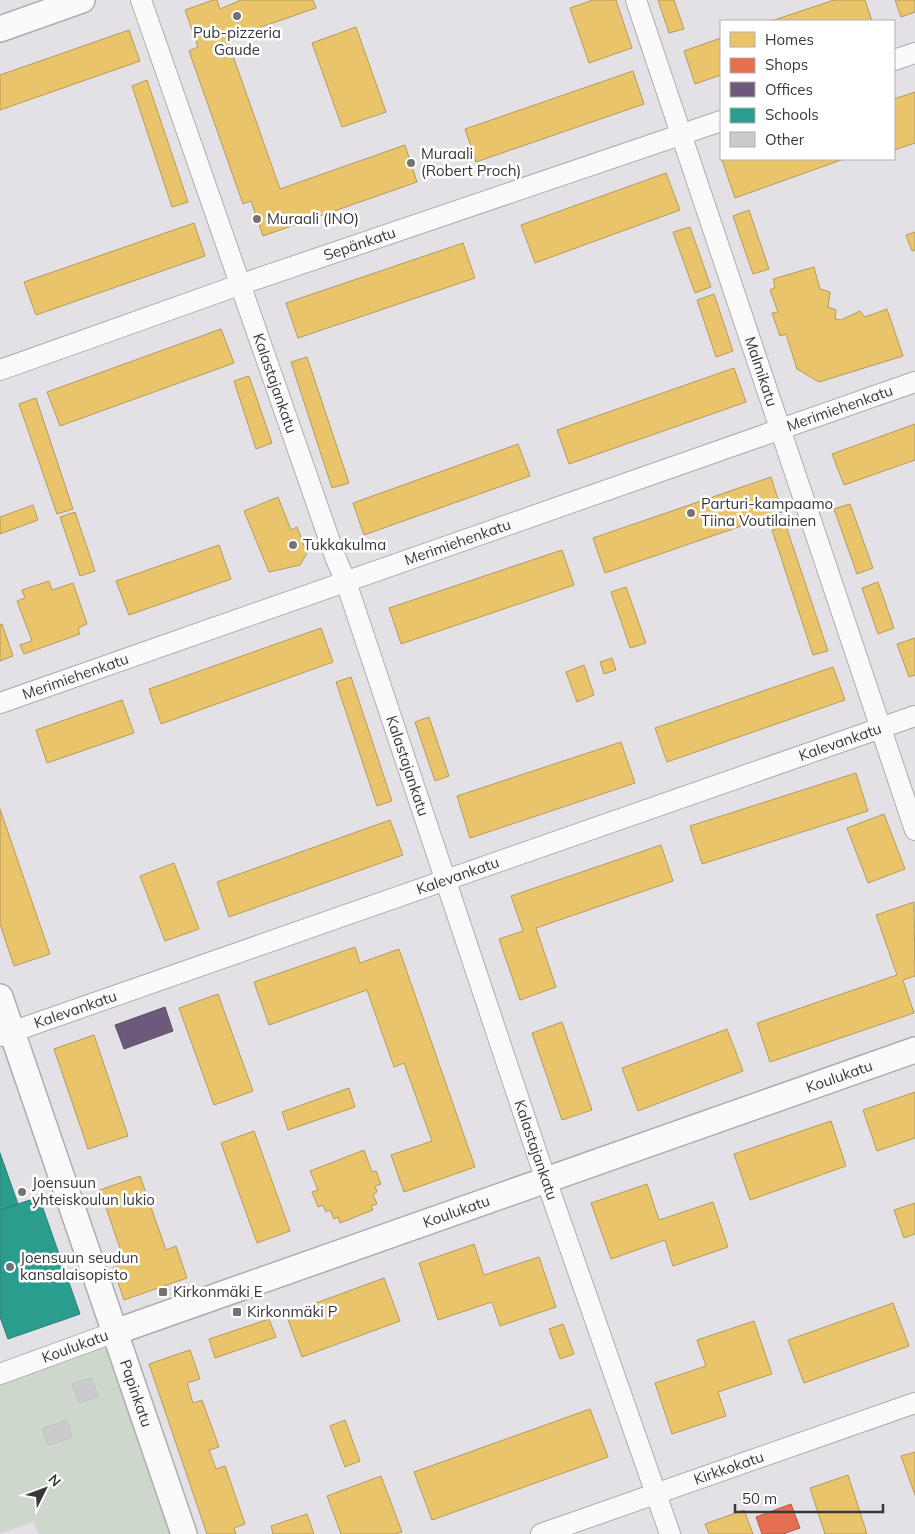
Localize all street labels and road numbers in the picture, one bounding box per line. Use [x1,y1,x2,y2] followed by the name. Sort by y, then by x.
[321,222,398,265] street label: Sepänkatu
[249,331,301,436] street label: Kalastajankatu
[741,334,782,409] street label: Malmikatu
[784,381,895,435] street label: Merimiehenkatu
[402,515,513,569] street label: Merimiehenkatu
[20,649,131,703] street label: Merimiehenkatu
[382,713,433,818] street label: Kalastajankatu
[796,718,884,765] street label: Kalevankatu
[414,852,502,899] street label: Kalevankatu
[31,986,119,1032] street label: Kalevankatu
[803,1056,875,1097] street label: Koulukatu
[511,1097,562,1202] street label: Kalastajankatu
[420,1191,492,1232] street label: Koulukatu
[39,1325,111,1367] street label: Koulukatu
[116,1357,157,1430] street label: Papinkatu
[691,1447,766,1489] street label: Kirkkokatu

